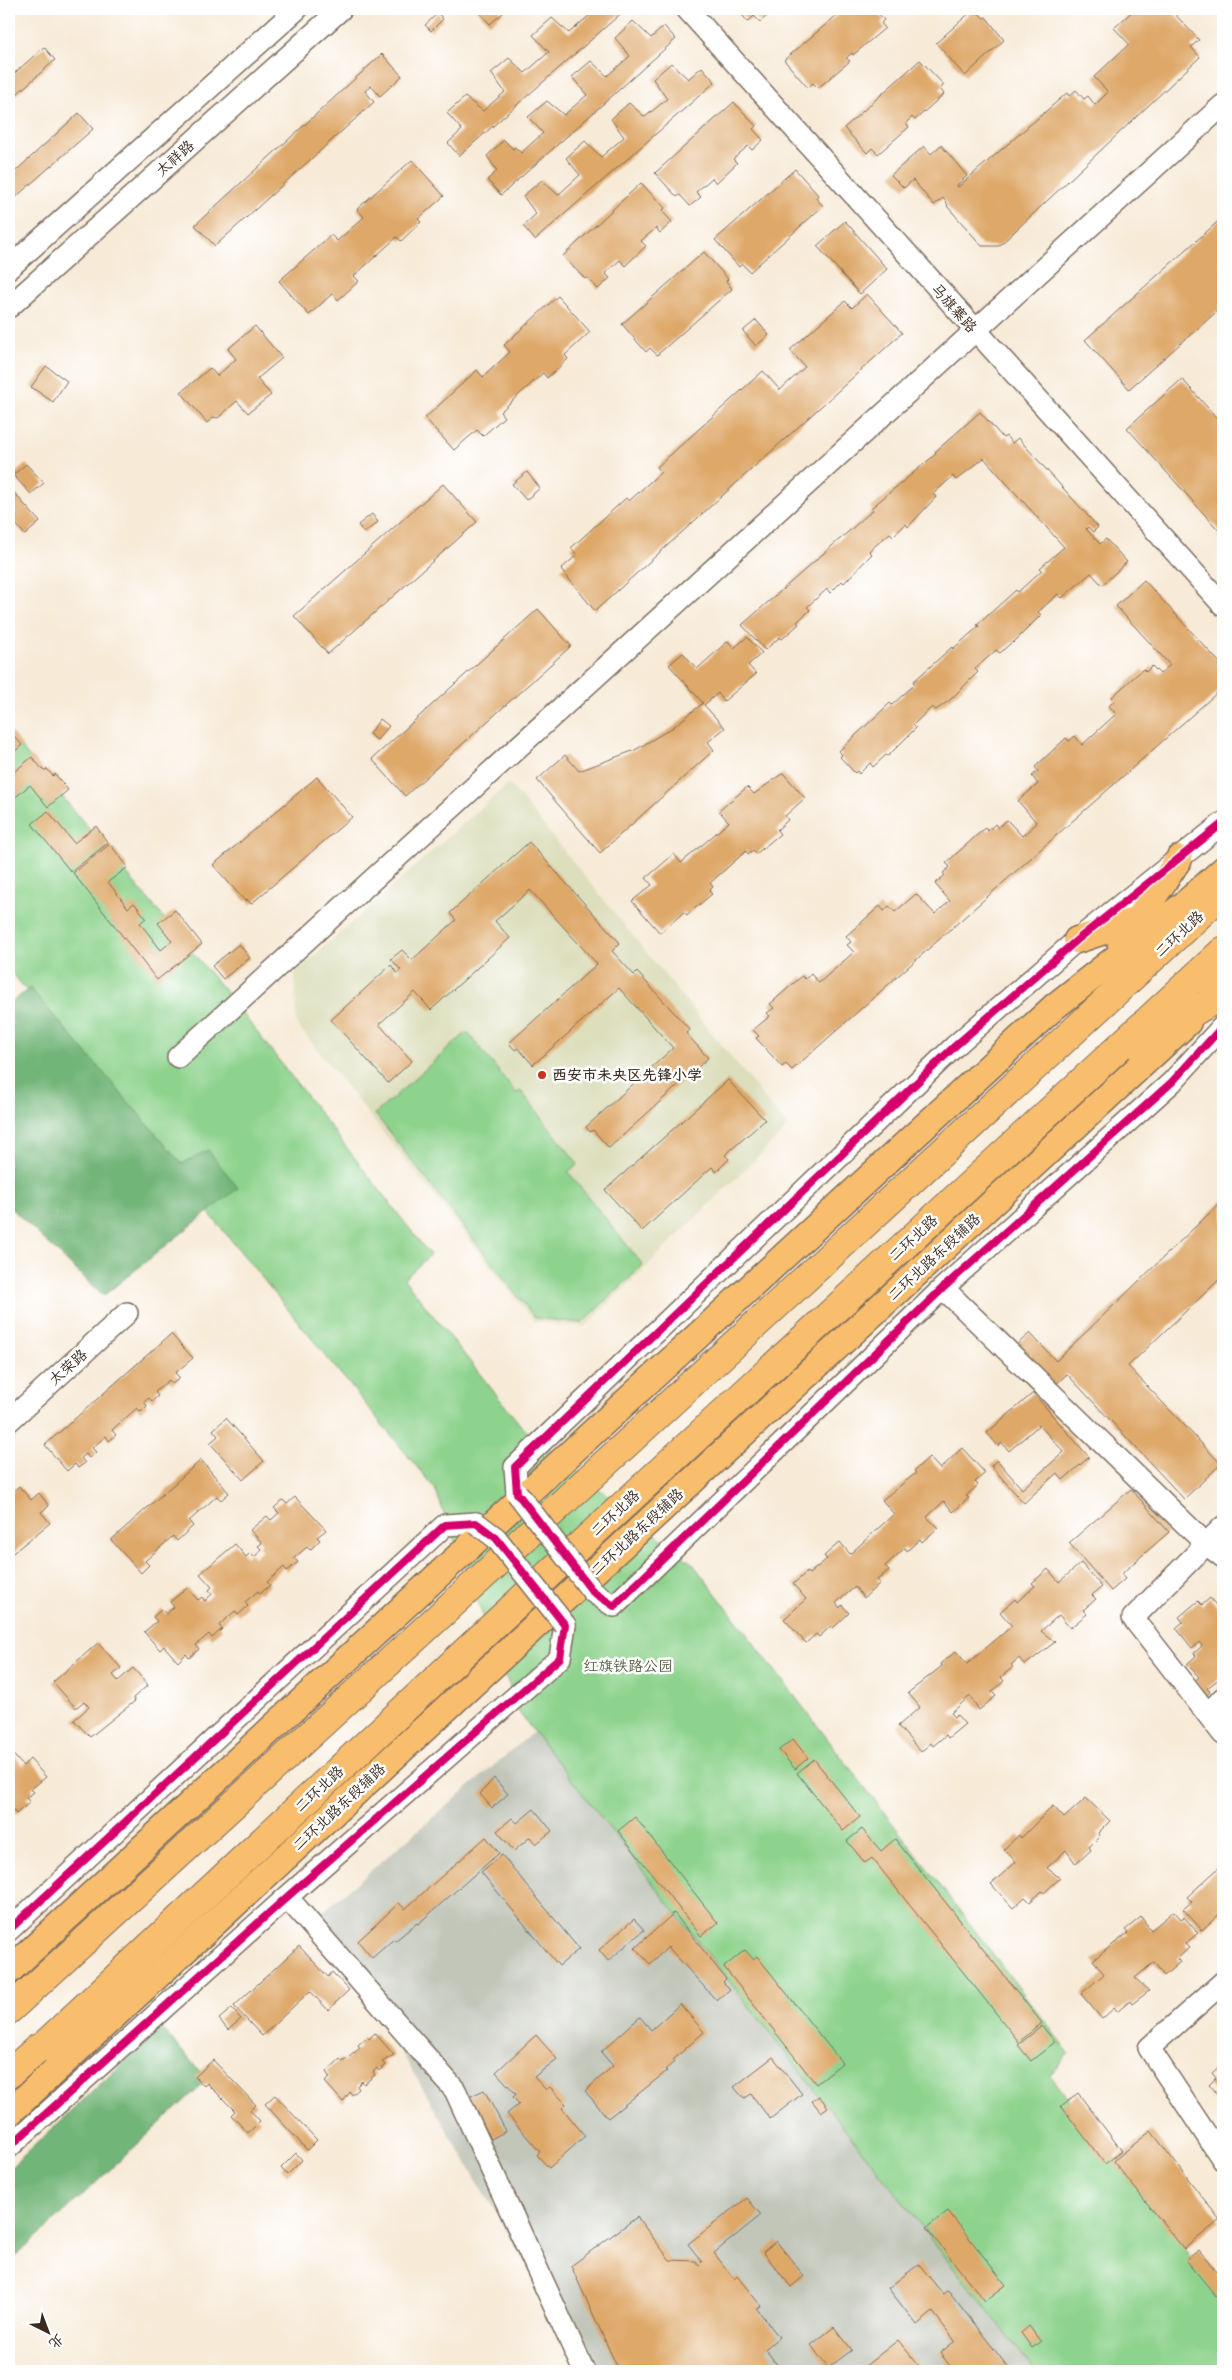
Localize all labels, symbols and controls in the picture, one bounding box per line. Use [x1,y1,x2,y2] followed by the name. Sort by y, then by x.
[152,136,198,180] street label: 太祥路
[926,279,982,337] street label: 马旗寨路
[1150,906,1208,962] street label: 二环北路
[552,1065,702,1085] place label: 西安市未央区先锋小学
[536,1069,548,1081] marker: 西安市未央区先锋小学
[883,1209,985,1305] street label: 二环北路东段辅路
[884,1210,942,1266] street label: 二环北路
[45,1345,91,1389] street label: 太荣路
[586,1484,688,1580] street label: 二环北路东段辅路
[586,1485,644,1541] street label: 二环北路
[583,1656,673,1676] park label: 红旗铁路公园
[288,1759,390,1855] street label: 二环北路东段辅路
[290,1761,348,1817] street label: 二环北路
[22,2308,72,2358] north arrow
[45,2330,68,2353] text: 北

